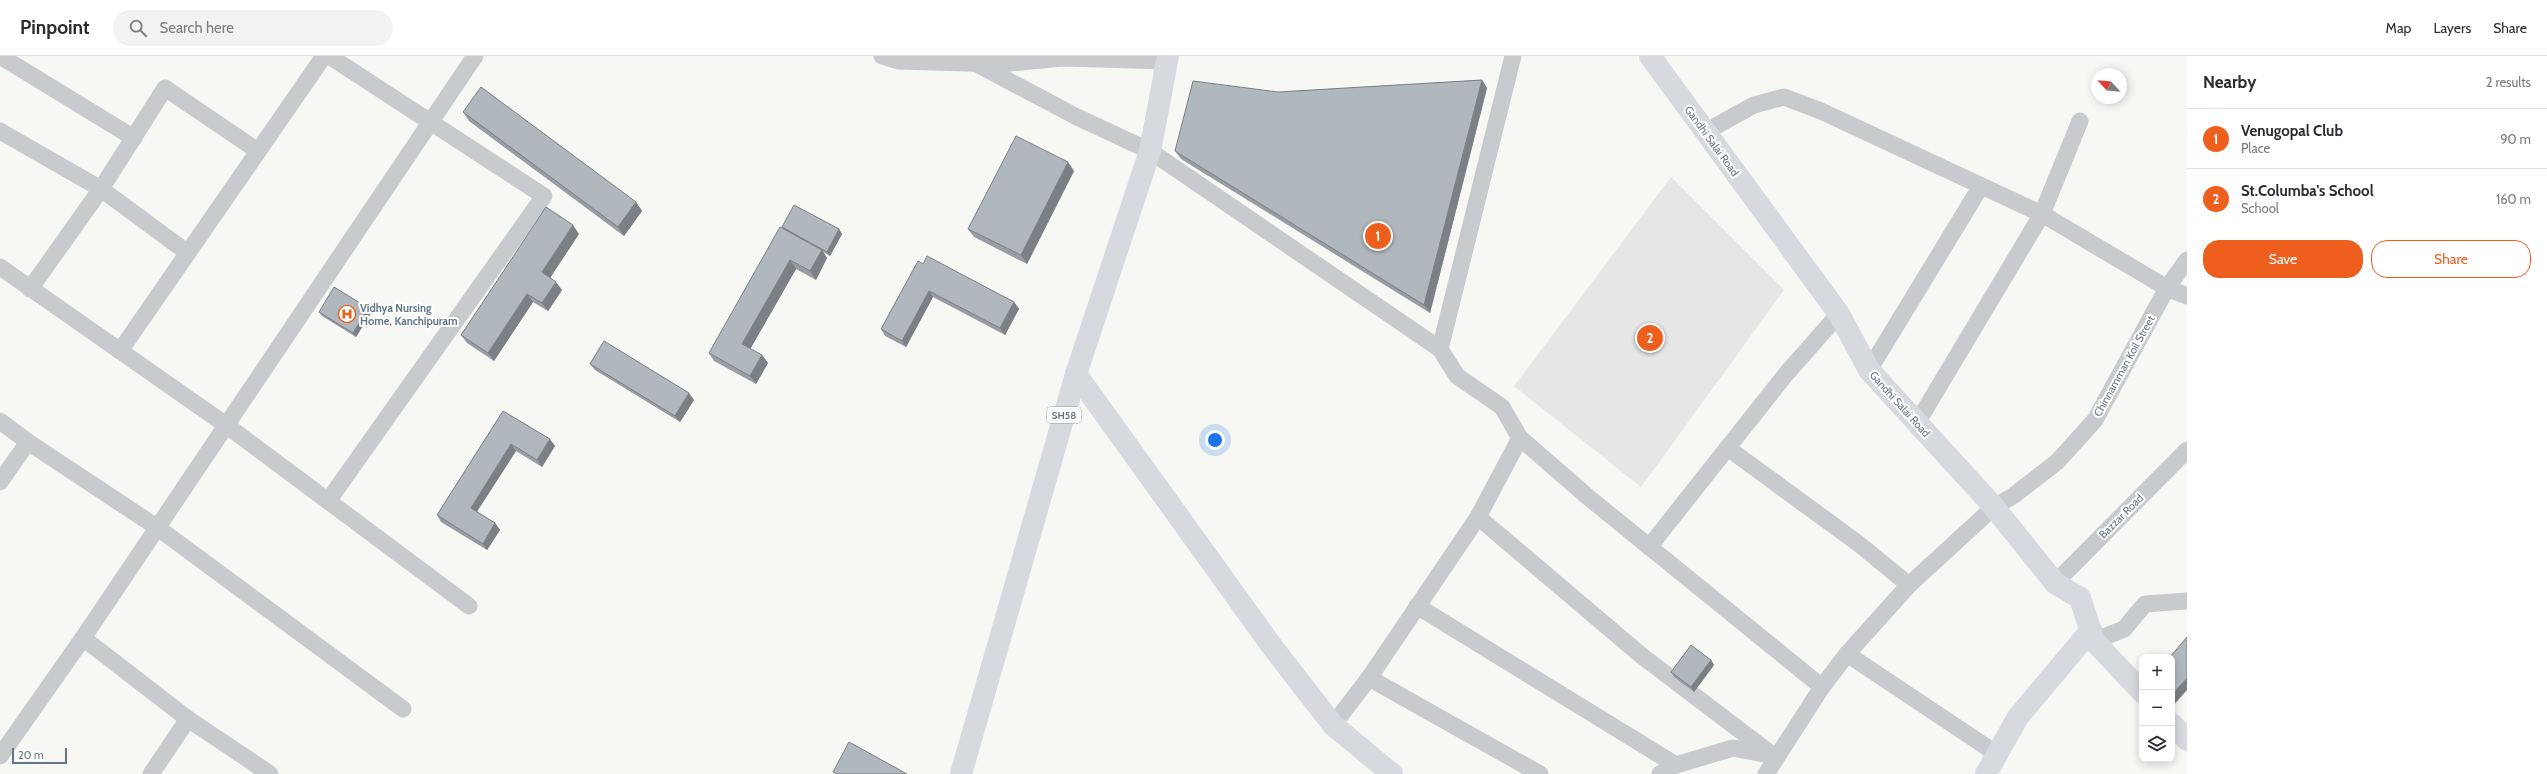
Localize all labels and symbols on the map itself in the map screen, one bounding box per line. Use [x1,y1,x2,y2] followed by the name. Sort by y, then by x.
[2091,68,2127,104] north arrow
[1682,103,1742,179] street label: Gandhi Salai Road
[1365,221,1391,251] pin: 1
[360,301,457,328] place label: Vidhya Nursing Home, Kanchipuram
[337,304,357,324] hospital icon: Vidhya Nursing Home, Kanchipuram
[2090,313,2158,419] street label: Chinnamman Koil Street
[1637,323,1663,353] pin: 2
[1867,368,1933,440] street label: Gandhi Salai Road
[1047,407,1081,423] road number: SH58
[1205,430,1225,450] your location
[2096,491,2146,541] street label: Bazzar Road
[12,746,67,765] scale bar

